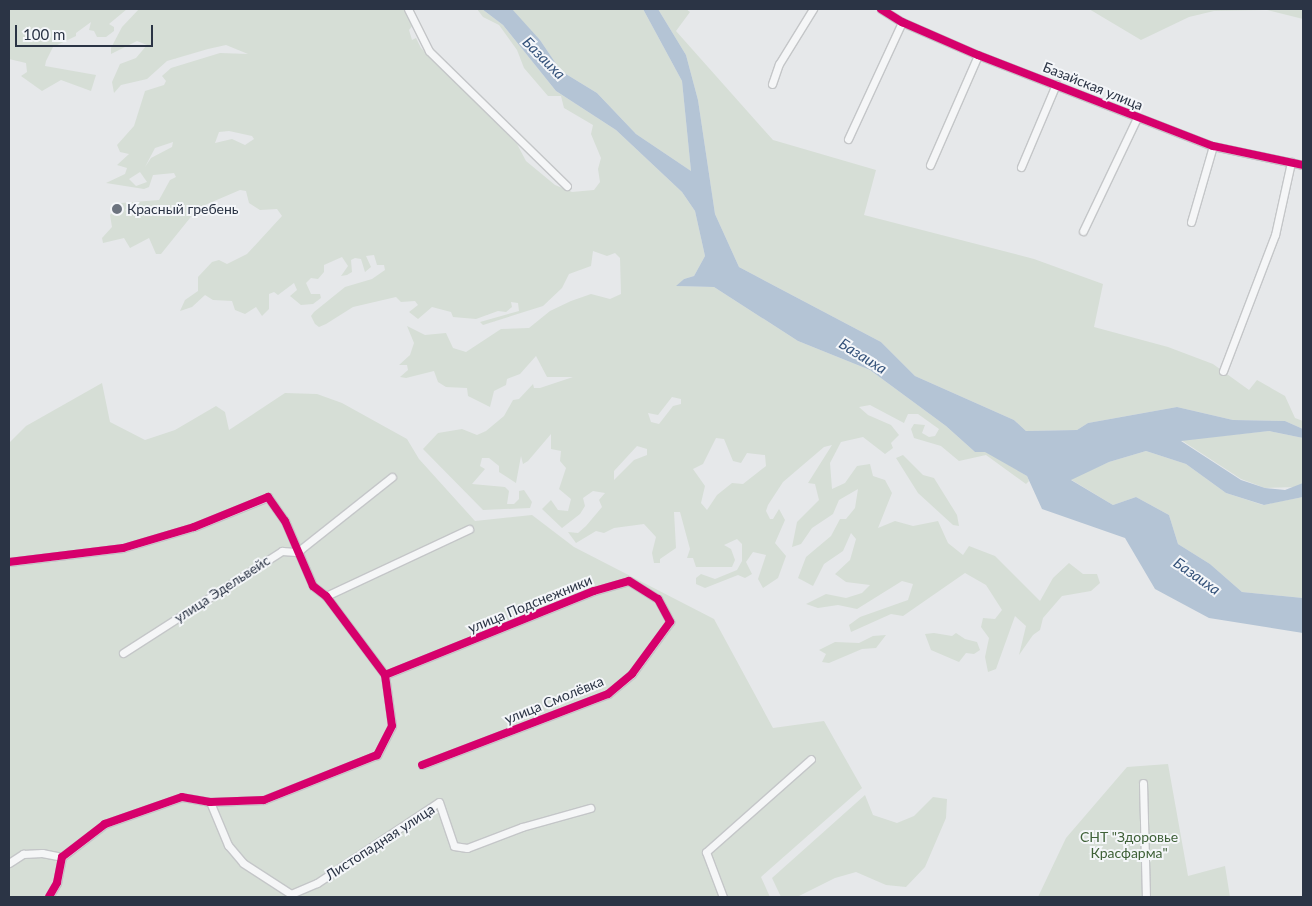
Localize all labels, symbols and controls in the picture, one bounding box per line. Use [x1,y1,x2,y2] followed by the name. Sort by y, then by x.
[18,15,155,47] scale bar
[23,25,65,43] text: 100 m
[519,33,569,83] water label: Базаиха
[1040,58,1146,114] street label: Базайская улица
[127,201,239,217] place label: Красный гребень
[111,203,123,215] marker: Красный гребень
[836,334,890,378] water label: Базаиха
[171,552,273,626] street label: улица Эдельвейс
[1170,553,1224,599] water label: Базаиха
[466,571,594,637] street label: улица Подснежники
[502,672,606,728] street label: улица Смолёвка
[322,800,438,884] street label: Листопадная улица
[1080,829,1178,862] park label: СНТ "Здоровье Красфарма"

